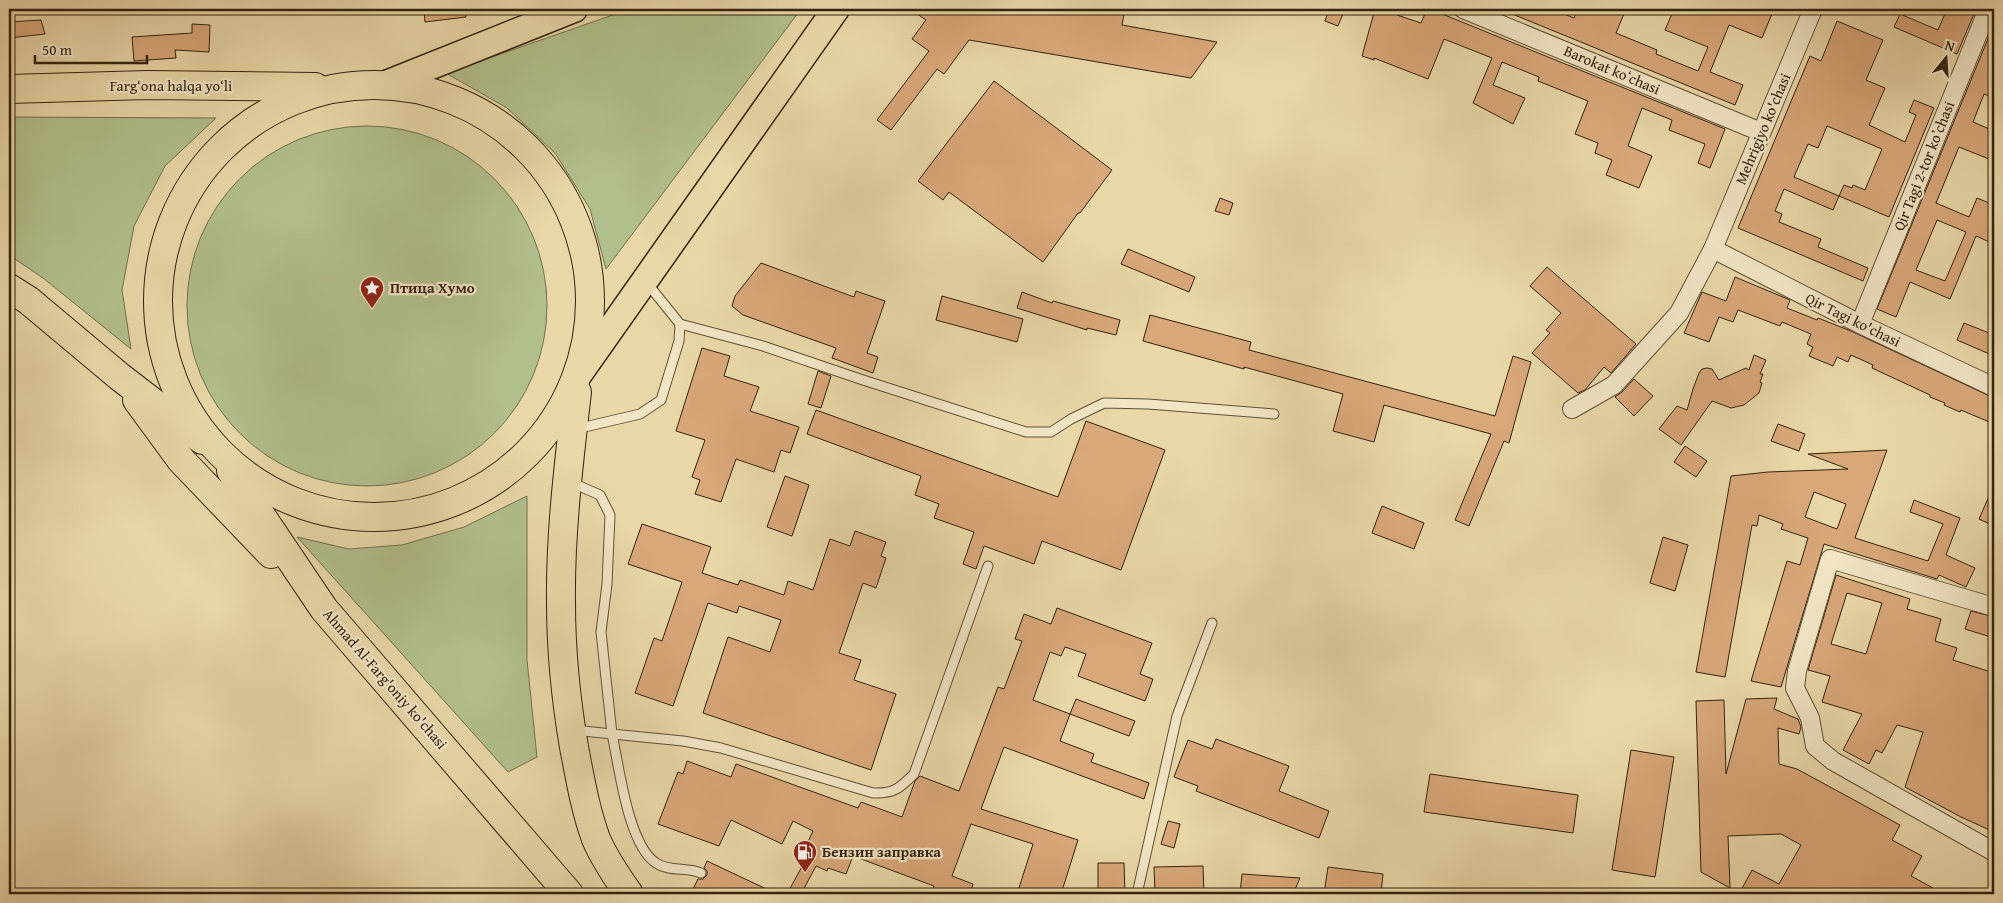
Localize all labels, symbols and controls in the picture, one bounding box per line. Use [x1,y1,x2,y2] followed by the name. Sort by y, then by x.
[35,32,148,64] scale bar
[1920,32,1970,82] north arrow
[1942,35,1958,57] text: N
[42,39,73,60] text: 50 m
[1561,40,1664,99] street label: Barokat koʻchasi
[1730,70,1795,188] street label: Mehrigiyo ko'chasi
[110,75,232,96] street label: Farg‘ona halqa yo‘li
[1888,98,1959,234] street label: Qir Tagi 2-tor koʼchasi
[359,275,385,309] place icon: Птица Хумо
[390,277,475,298] place label: Птица Хумо
[1802,287,1904,352] street label: Qir Tagi ko'chasi
[318,604,452,753] street label: Ahmad Al-Farg'oniy ko'chasi
[792,839,818,873] fuel station icon: Бензин заправка
[822,841,941,862] place label: Бензин заправка

